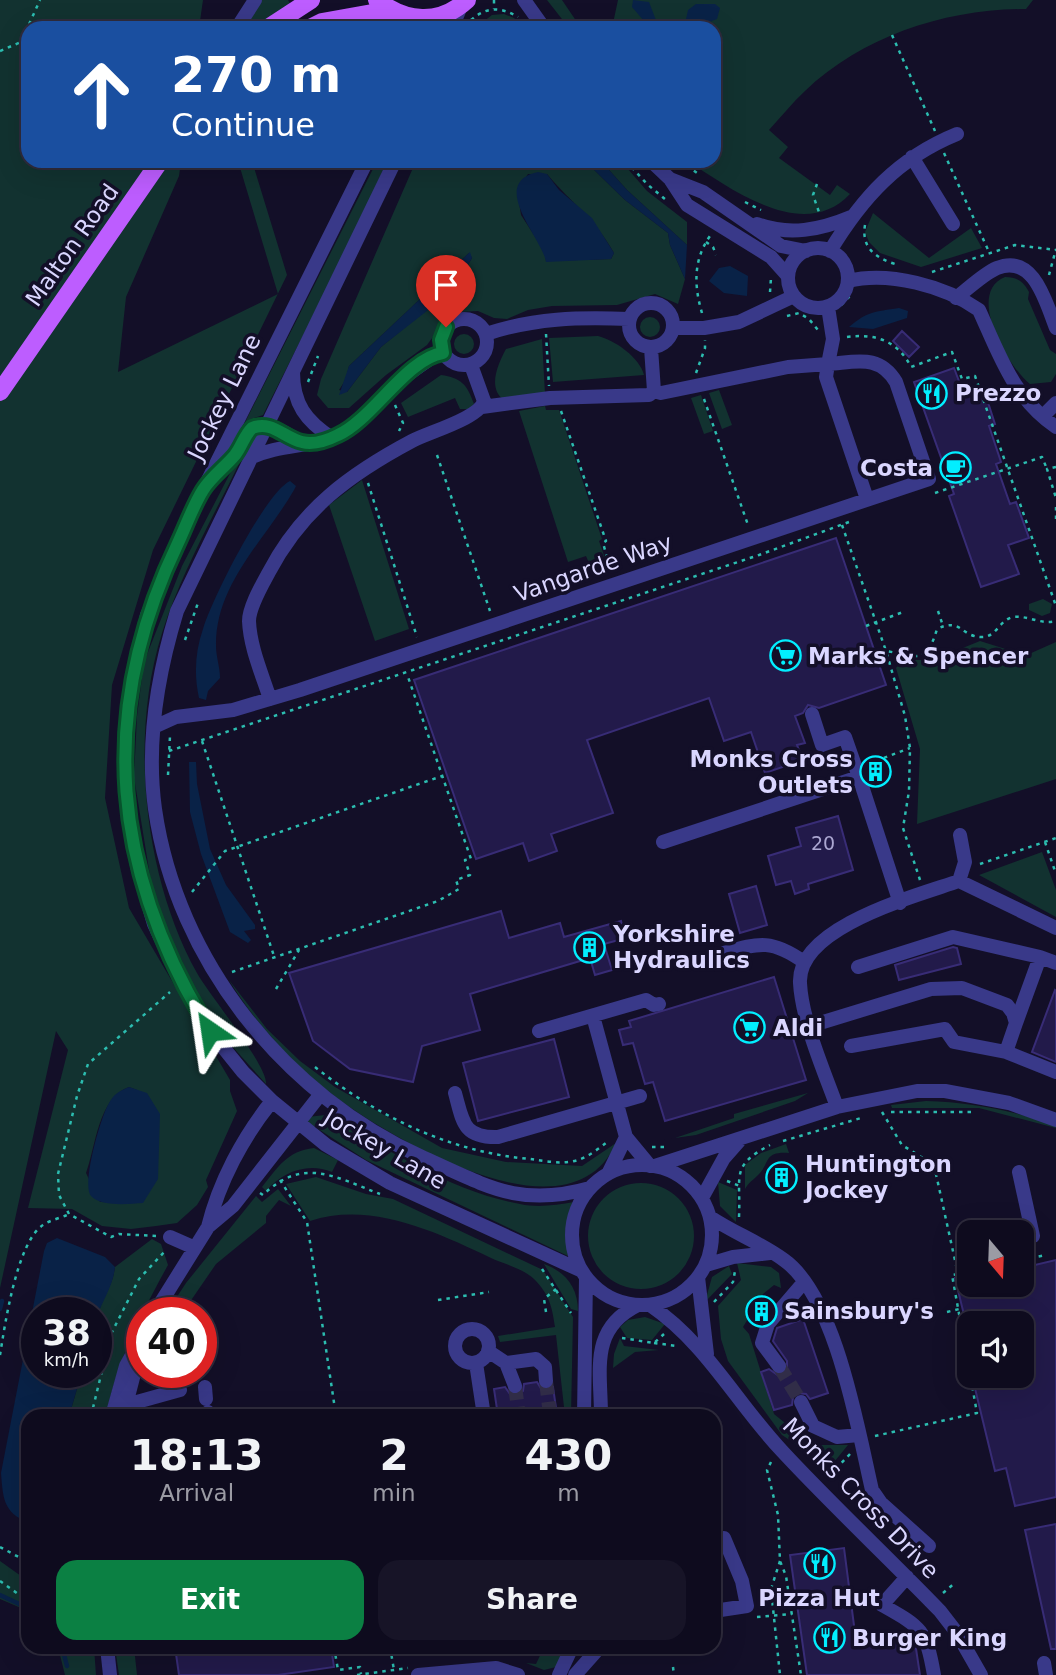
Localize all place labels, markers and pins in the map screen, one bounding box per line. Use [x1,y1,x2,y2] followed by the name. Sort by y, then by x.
[416,255,476,327] pin
[915,376,949,410] restaurant icon: Prezzo
[955,380,1041,406] place label: Prezzo
[939,451,973,485] cafe icon: Costa
[860,455,933,481] place label: Costa
[768,639,802,673] supermarket icon: Marks & Spencer
[808,643,1029,669] place label: Marks & Spencer
[690,746,853,798] place label: Monks Cross Outlets
[859,755,893,789] building icon: Monks Cross Outlets
[612,921,750,973] place label: Yorkshire Hydraulics
[573,930,607,964] building icon: Yorkshire Hydraulics
[733,1011,767,1045] supermarket icon: Aldi
[773,1015,823,1041] place label: Aldi
[803,1151,952,1203] place label: Huntington Jockey
[765,1160,799,1194] building icon: Huntington Jockey
[744,1294,778,1328] building icon: Sainsbury's
[784,1298,934,1324] place label: Sainsbury's
[802,1547,836,1581] restaurant icon: Pizza Hut
[758,1585,880,1611] place label: Pizza Hut
[812,1621,846,1655] restaurant icon: Burger King
[852,1625,1007,1651] place label: Burger King

